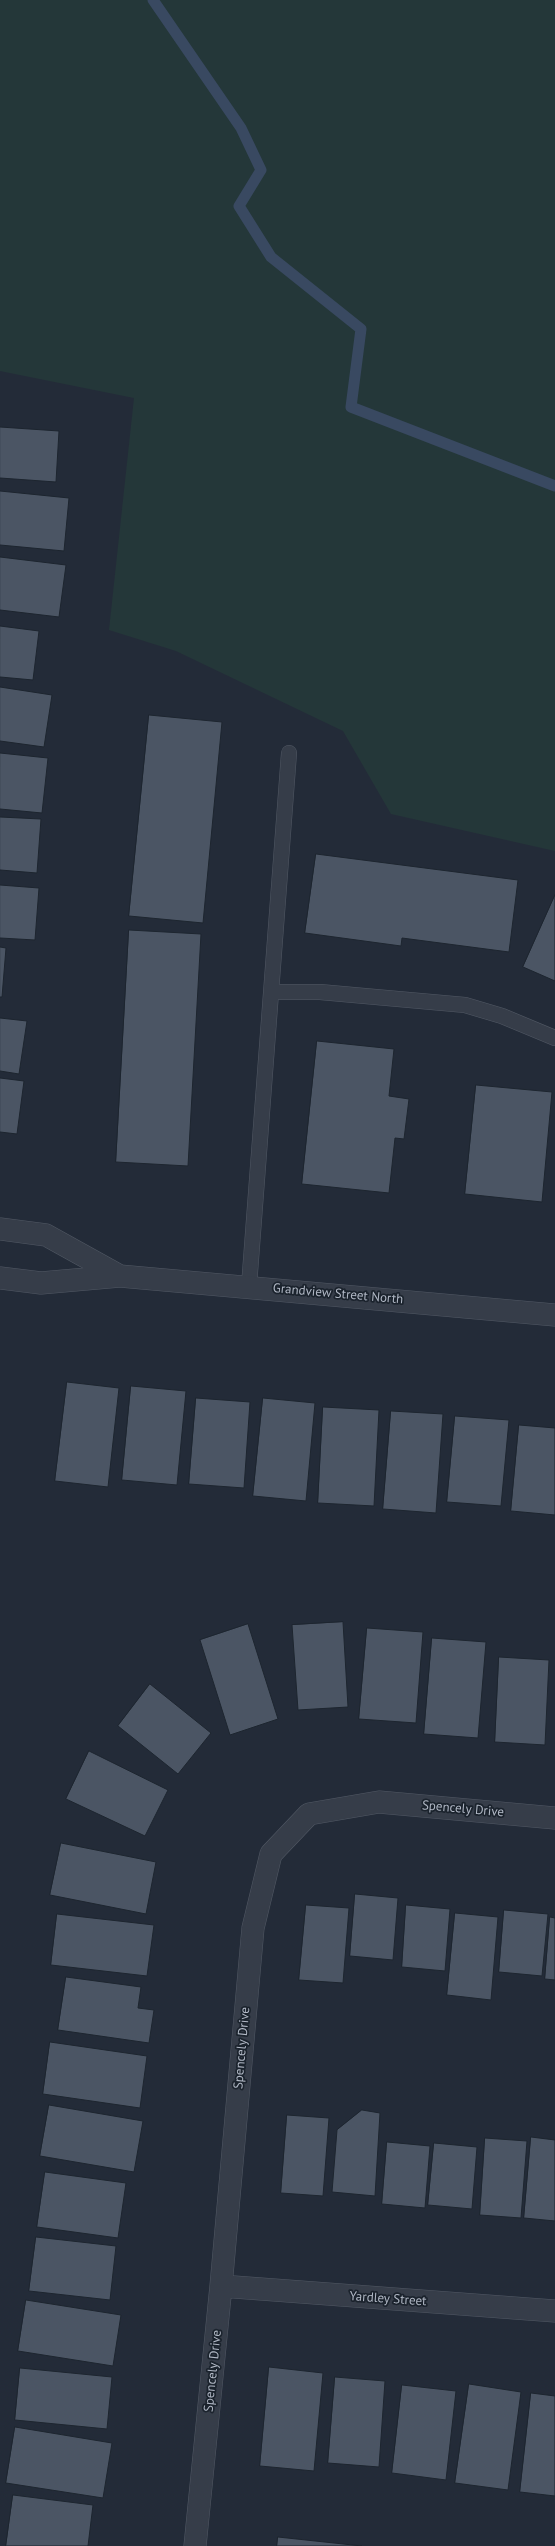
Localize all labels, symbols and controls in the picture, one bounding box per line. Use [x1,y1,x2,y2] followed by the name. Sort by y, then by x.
[272,1281,404,1307] street label: Grandview Street North
[421,1798,505,1820] street label: Spencely Drive
[231,2006,253,2090] street label: Spencely Drive
[349,2289,427,2309] street label: Yardley Street
[201,2329,225,2413] street label: Spencely Drive

